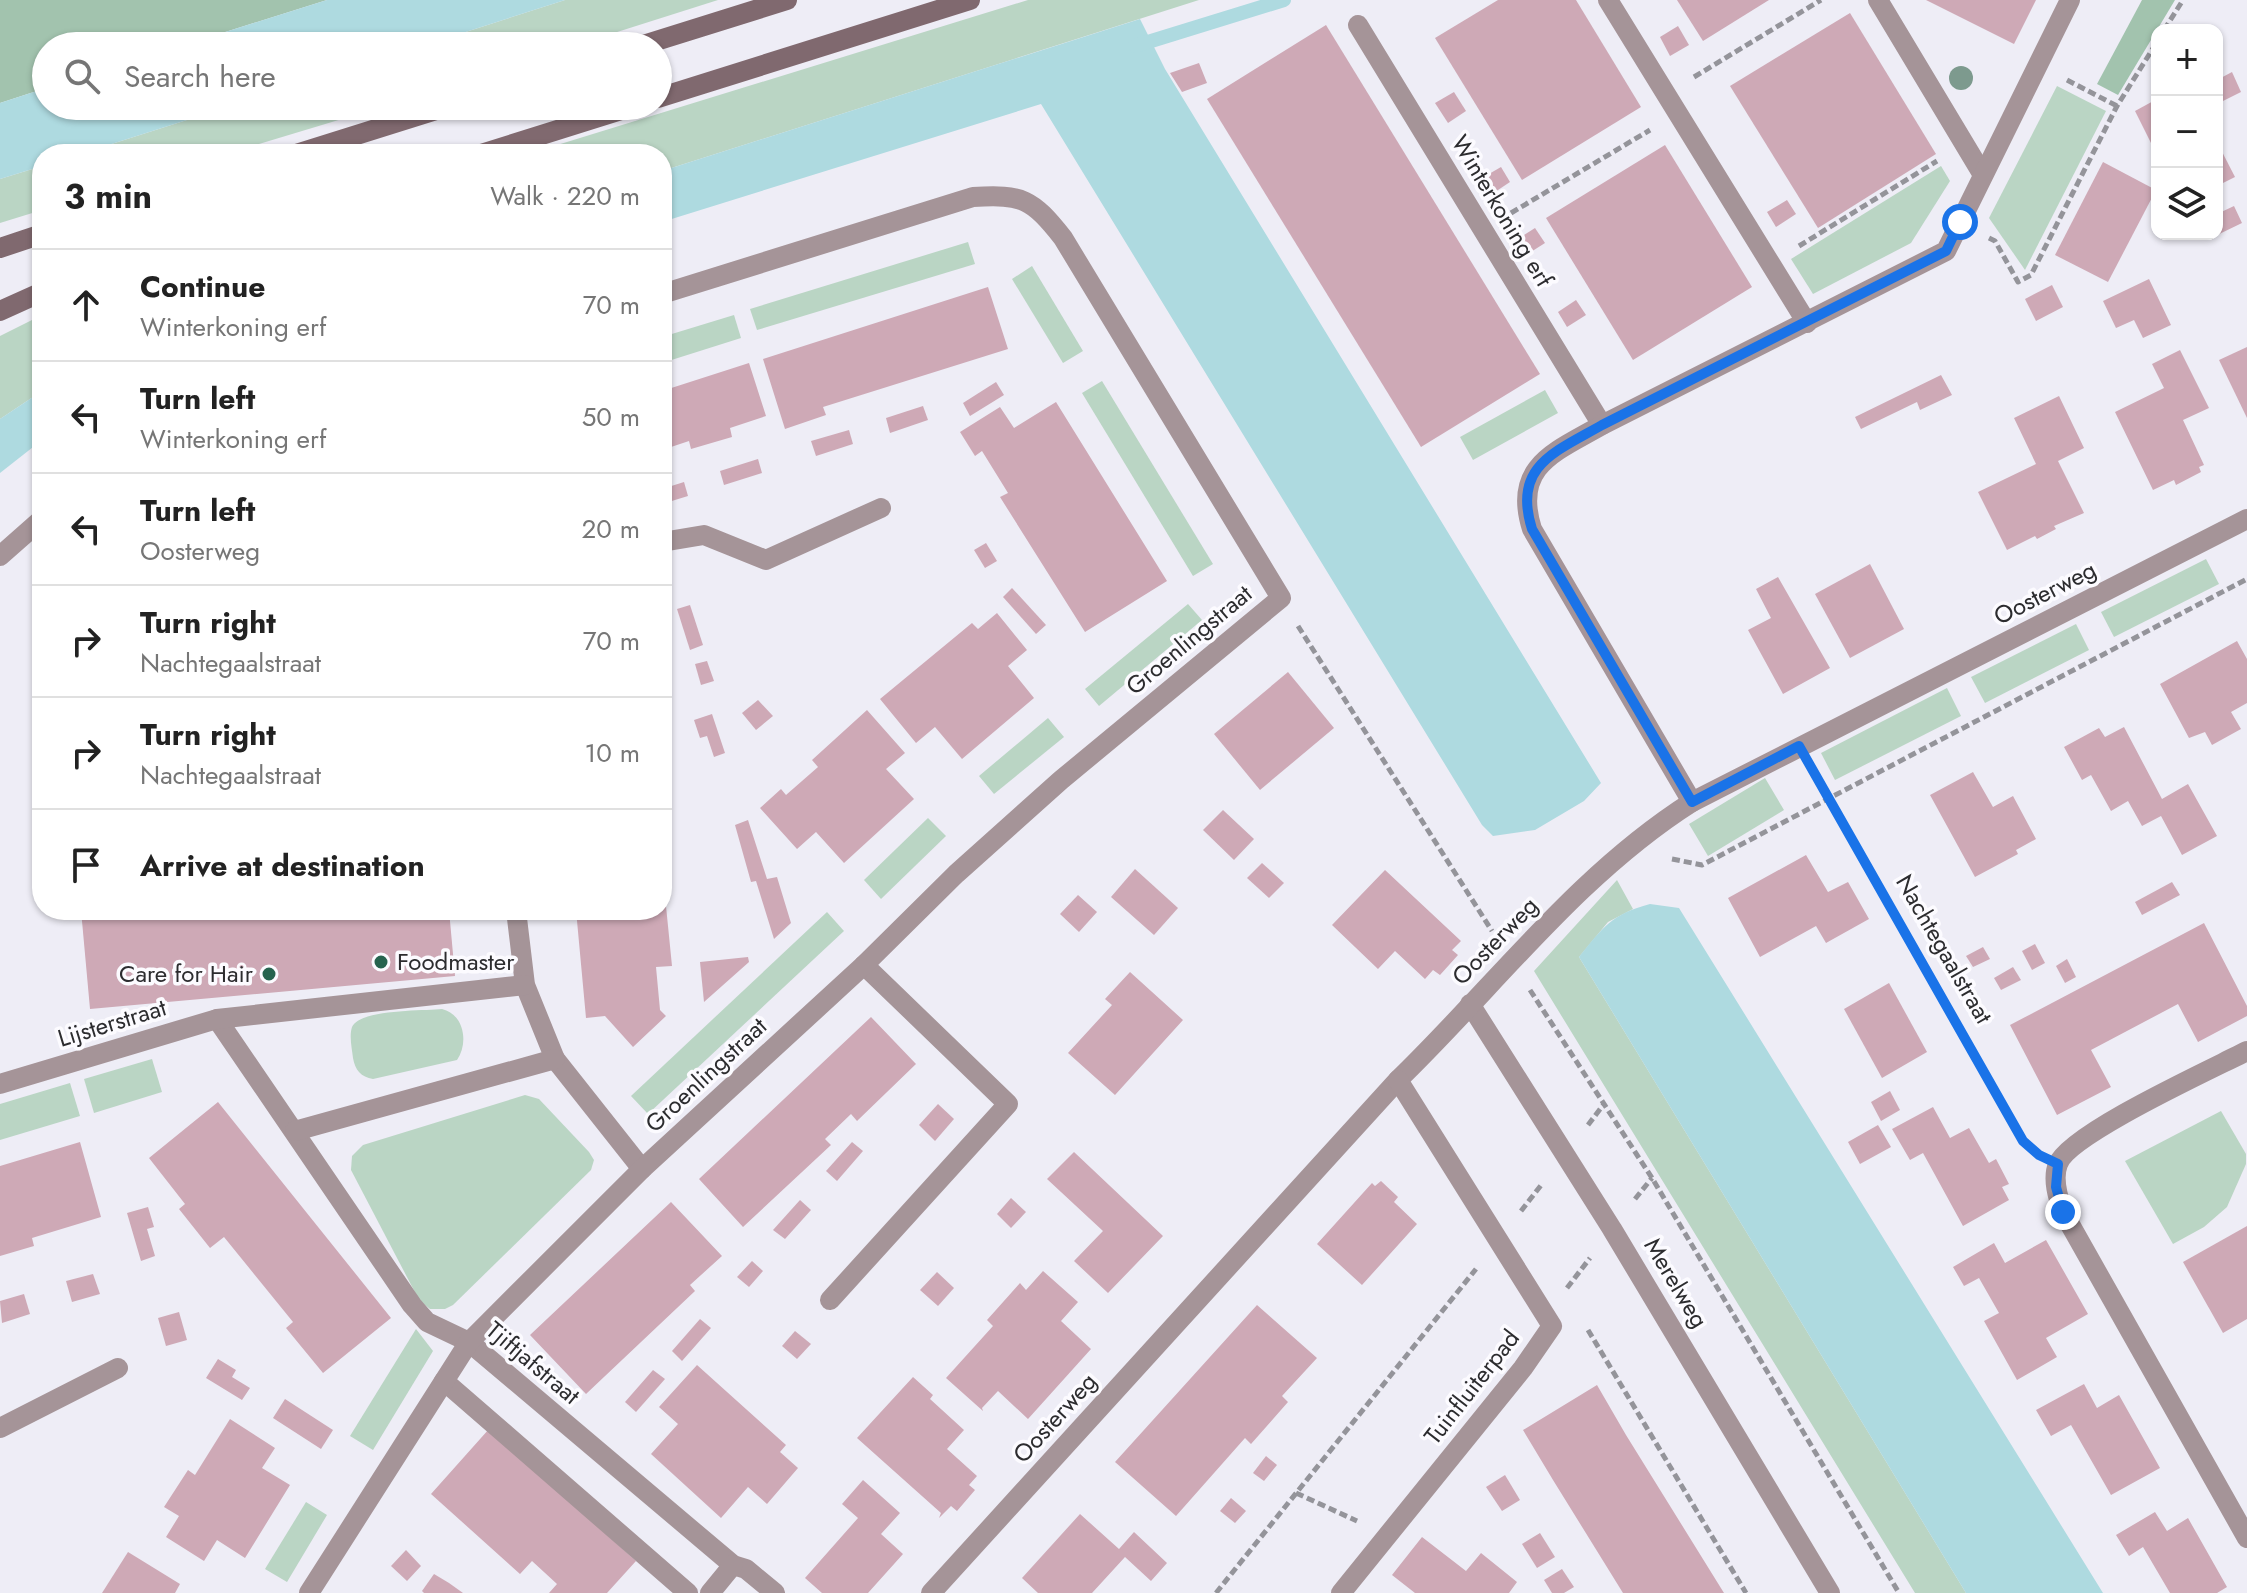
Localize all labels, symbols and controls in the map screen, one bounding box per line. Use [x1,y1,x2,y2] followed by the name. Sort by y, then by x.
[2151,24,2223,240] map controls
[2151,24,2223,96] button: +
[32,32,672,120] search box
[60,54,104,98] icon: search
[124,55,276,98] text: Search here
[2151,96,2223,168] button: −
[1443,128,1562,294] street label: Winterkoning erf
[2151,168,2223,240] button: layers
[64,172,152,221] text: 3 min
[490,177,640,215] text: Walk · 220 m
[1942,204,1978,240] route start
[140,265,266,308] text: Continue
[64,283,108,327] icon: ahead
[583,286,640,324] text: 70 m
[140,308,326,346] text: Winterkoning erf
[140,377,255,420] text: Turn left
[64,395,108,439] icon: left
[582,398,640,436] text: 50 m
[140,420,326,458] text: Winterkoning erf
[140,489,255,532] text: Turn left
[64,507,108,551] icon: left
[582,510,640,548] text: 20 m
[140,532,260,570] text: Oosterweg
[1987,552,2102,633] street label: Oosterweg
[1118,576,1260,703] street label: Groenlingstraat
[140,601,276,644] text: Turn right
[64,619,108,663] icon: right
[583,622,640,660] text: 70 m
[140,644,321,682] text: Nachtegaalstraat
[140,713,276,756] text: Turn right
[64,731,108,775] icon: right
[585,734,640,772] text: 10 m
[140,756,321,794] text: Nachtegaalstraat
[64,843,108,887] icon: arrive
[140,844,425,887] text: Arrive at destination
[1887,868,2001,1030] street label: Nachtegaalstraat
[1444,889,1546,993] street label: Oosterweg
[397,944,515,979] place label: Foodmaster
[372,953,390,971] marker: Foodmaster
[119,956,254,991] place label: Care for Hair
[260,965,278,983] marker: Care for Hair
[53,989,171,1056] street label: Lijsterstraat
[637,1009,774,1140] street label: Groenlingstraat
[2045,1194,2081,1230] route end
[1636,1231,1717,1334] street label: Merelweg
[479,1313,588,1412] street label: Tjiftjafstraat
[1416,1322,1528,1452] street label: Tuinfluiterpad
[1005,1365,1105,1471] street label: Oosterweg

